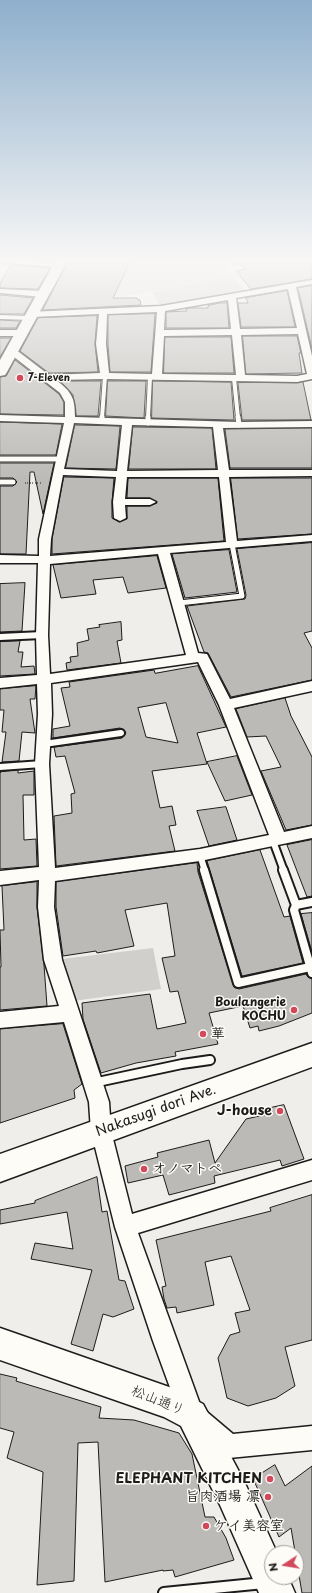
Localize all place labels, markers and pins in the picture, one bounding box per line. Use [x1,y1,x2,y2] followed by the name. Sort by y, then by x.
[28,372,70,384] place label: 7-Eleven
[15,373,25,383] marker: 7-Eleven
[215,996,286,1024] place label: Boulangerie KOCHU
[289,1005,299,1015] marker: Boulangerie KOCHU
[211,1026,225,1042] place label: 華
[198,1029,208,1039] marker: 華
[217,1103,272,1119] place label: J-house
[275,1106,285,1116] marker: J-house
[152,1161,222,1177] place label: オノマトペ
[139,1164,149,1174] marker: オノマトペ
[116,1471,262,1487] place label: ELEPHANT KITCHEN
[265,1474,275,1484] marker: ELEPHANT KITCHEN
[186,1489,260,1505] place label: 旨肉酒場 凛
[263,1492,273,1502] marker: 旨肉酒場 凛
[214,1518,284,1534] place label: ケイ美容室
[201,1521,211,1531] marker: ケイ美容室

